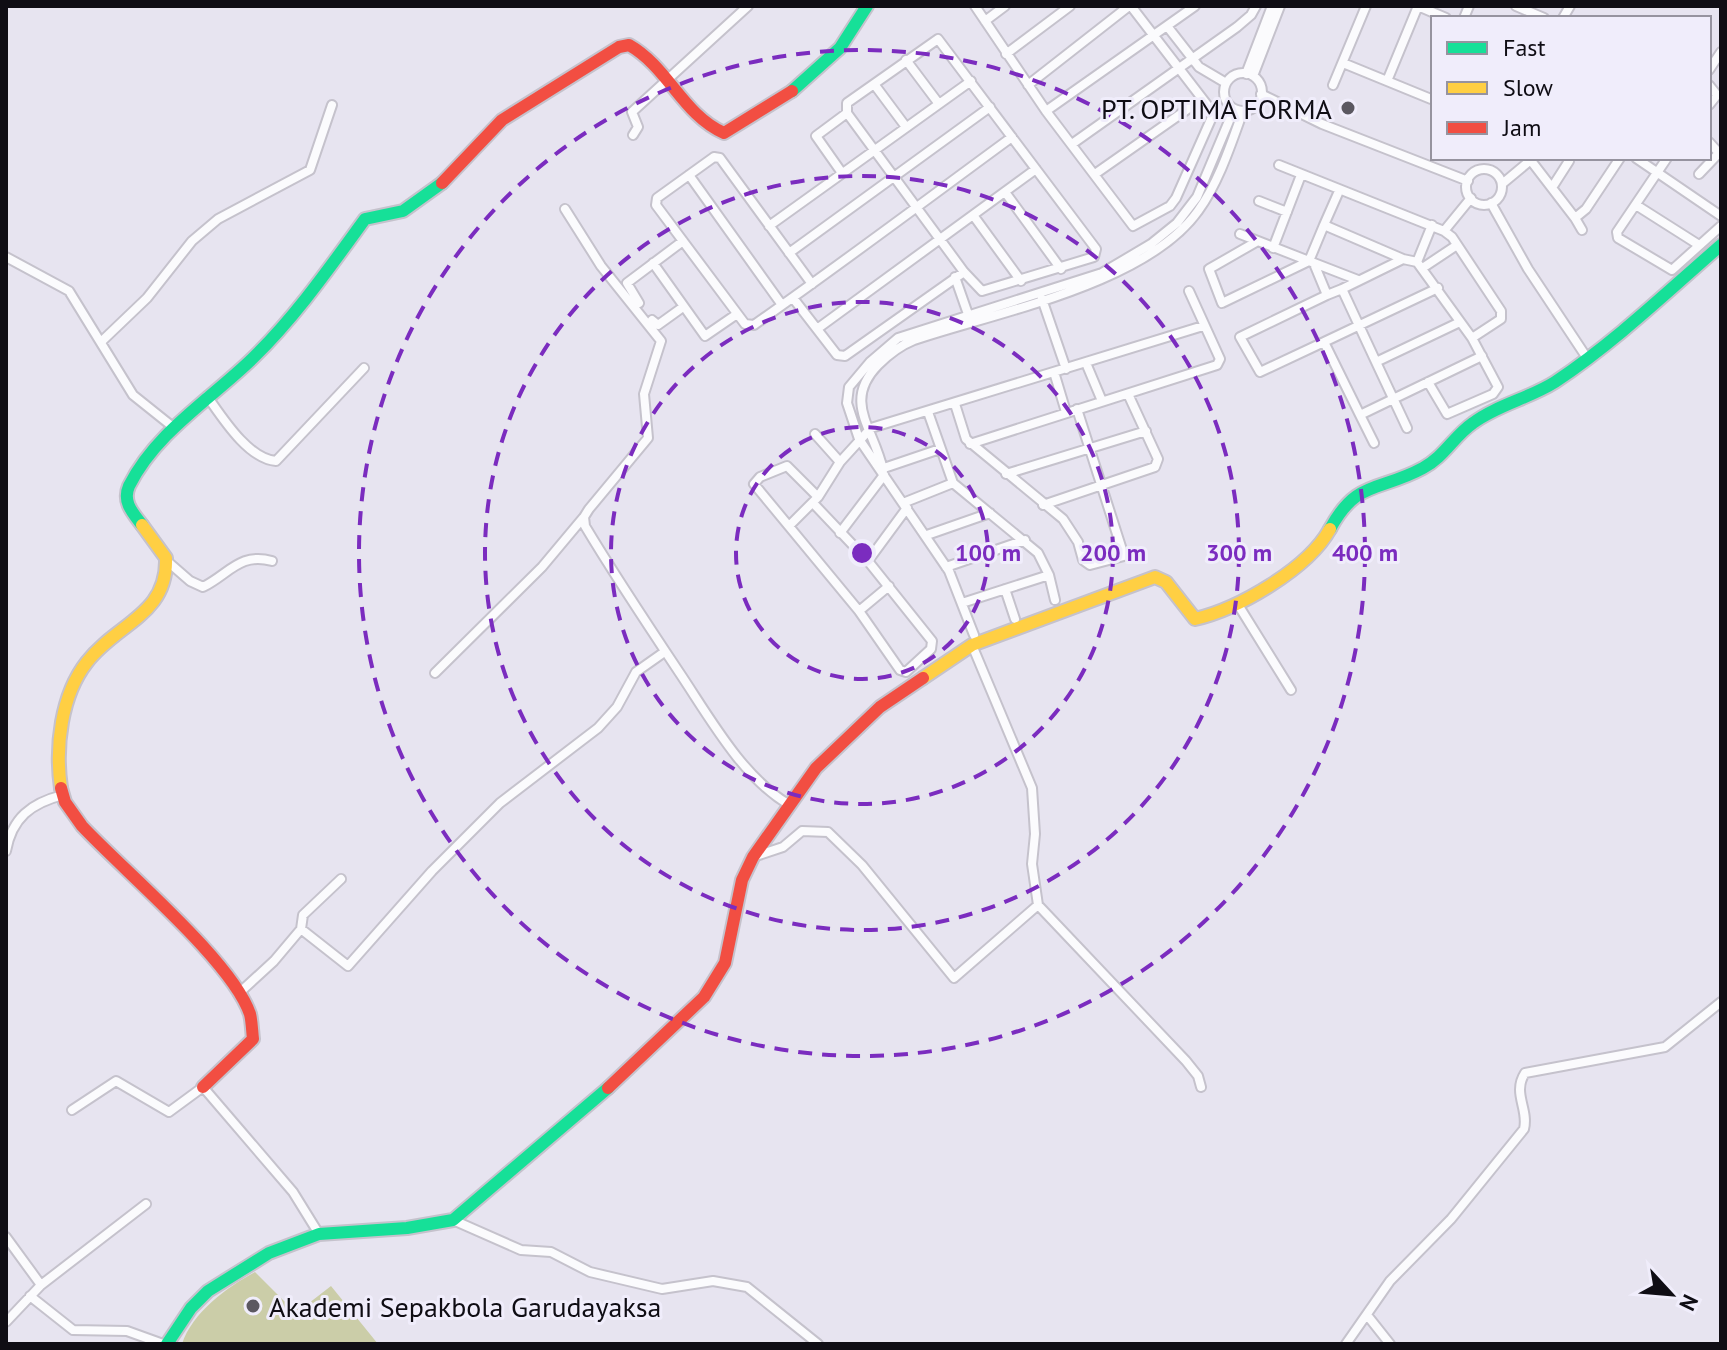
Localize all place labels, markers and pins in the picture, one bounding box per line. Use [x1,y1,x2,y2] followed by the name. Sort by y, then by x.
[1101,90,1333,127] place label: PT. OPTIMA FORMA
[1339,99,1357,117] marker: PT. OPTIMA FORMA
[848,539,876,567] centre of rings
[269,1288,662,1325] place label: Akademi Sepakbola Garudayaksa
[244,1297,262,1315] marker: Akademi Sepakbola Garudayaksa

